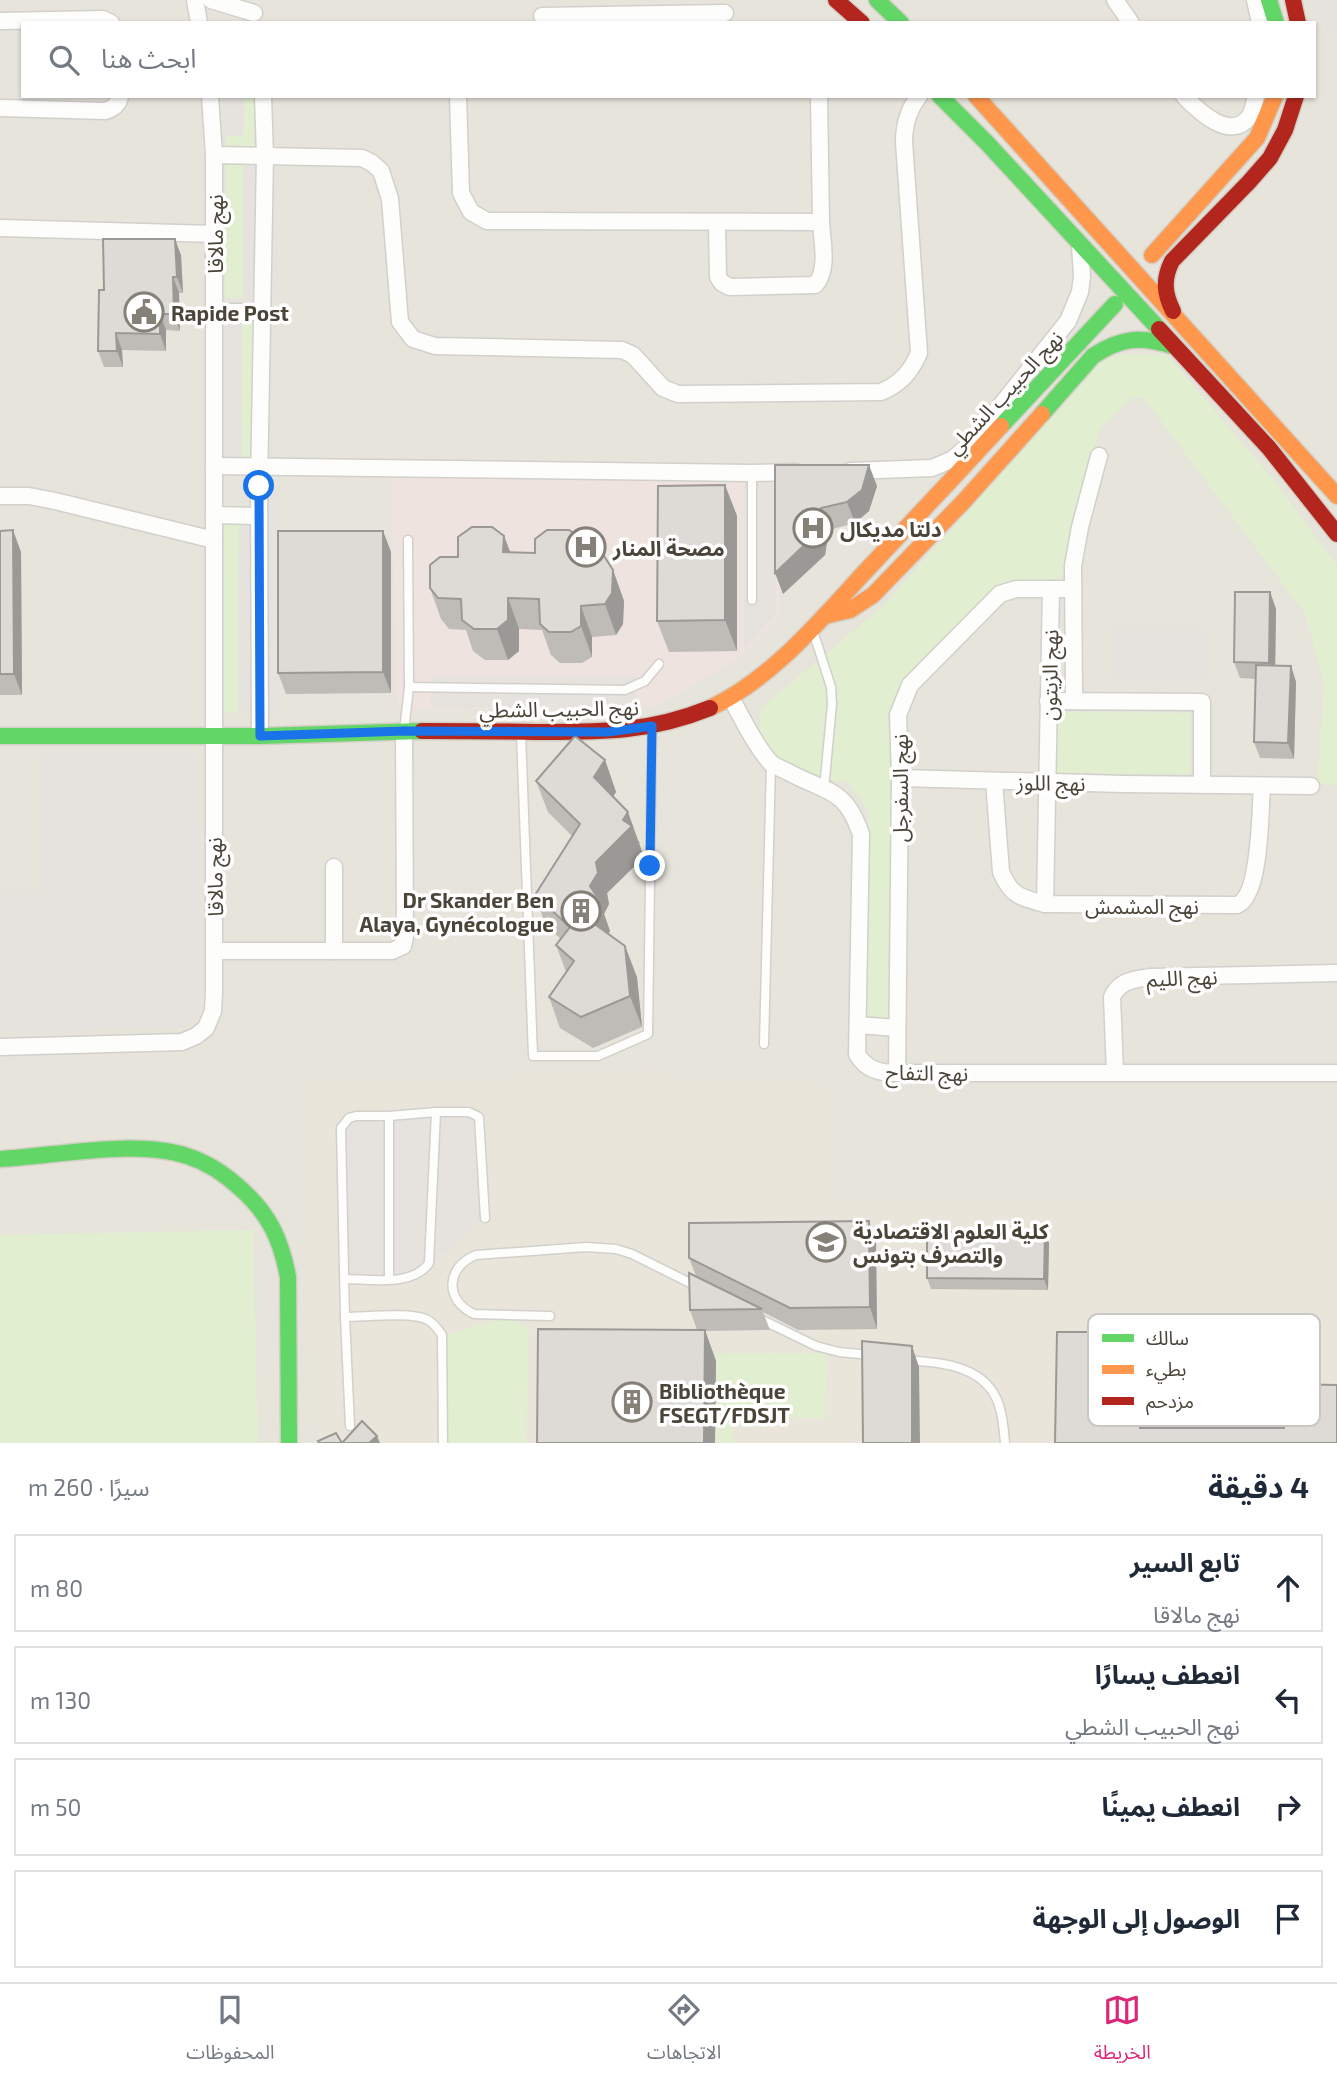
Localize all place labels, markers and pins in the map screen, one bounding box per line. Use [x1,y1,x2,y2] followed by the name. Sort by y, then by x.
[123,291,165,333] public building icon: Rapide Post
[171,300,289,325] place label: Rapide Post
[792,507,834,549] hospital icon: دلتا مديكال
[840,516,942,542] place label: دلتا مديكال
[565,526,607,568] hospital icon: مصحة المنار
[612,535,725,561] place label: مصحة المنار
[360,887,554,937] place label: Dr Skander Ben Alaya, Gynécologue
[560,890,602,932] building icon: Dr Skander Ben Alaya, Gynécologue
[853,1218,1049,1268] place label: كلية العلوم الاقتصادية والتصرف بتونس
[805,1221,847,1263] school or university icon: كلية العلوم الاقتصادية والتصرف بتونس
[659,1378,790,1427] place label: Bibliothèque FSEGT/FDSJT
[611,1381,653,1423] building icon: Bibliothèque FSEGT/FDSJT

